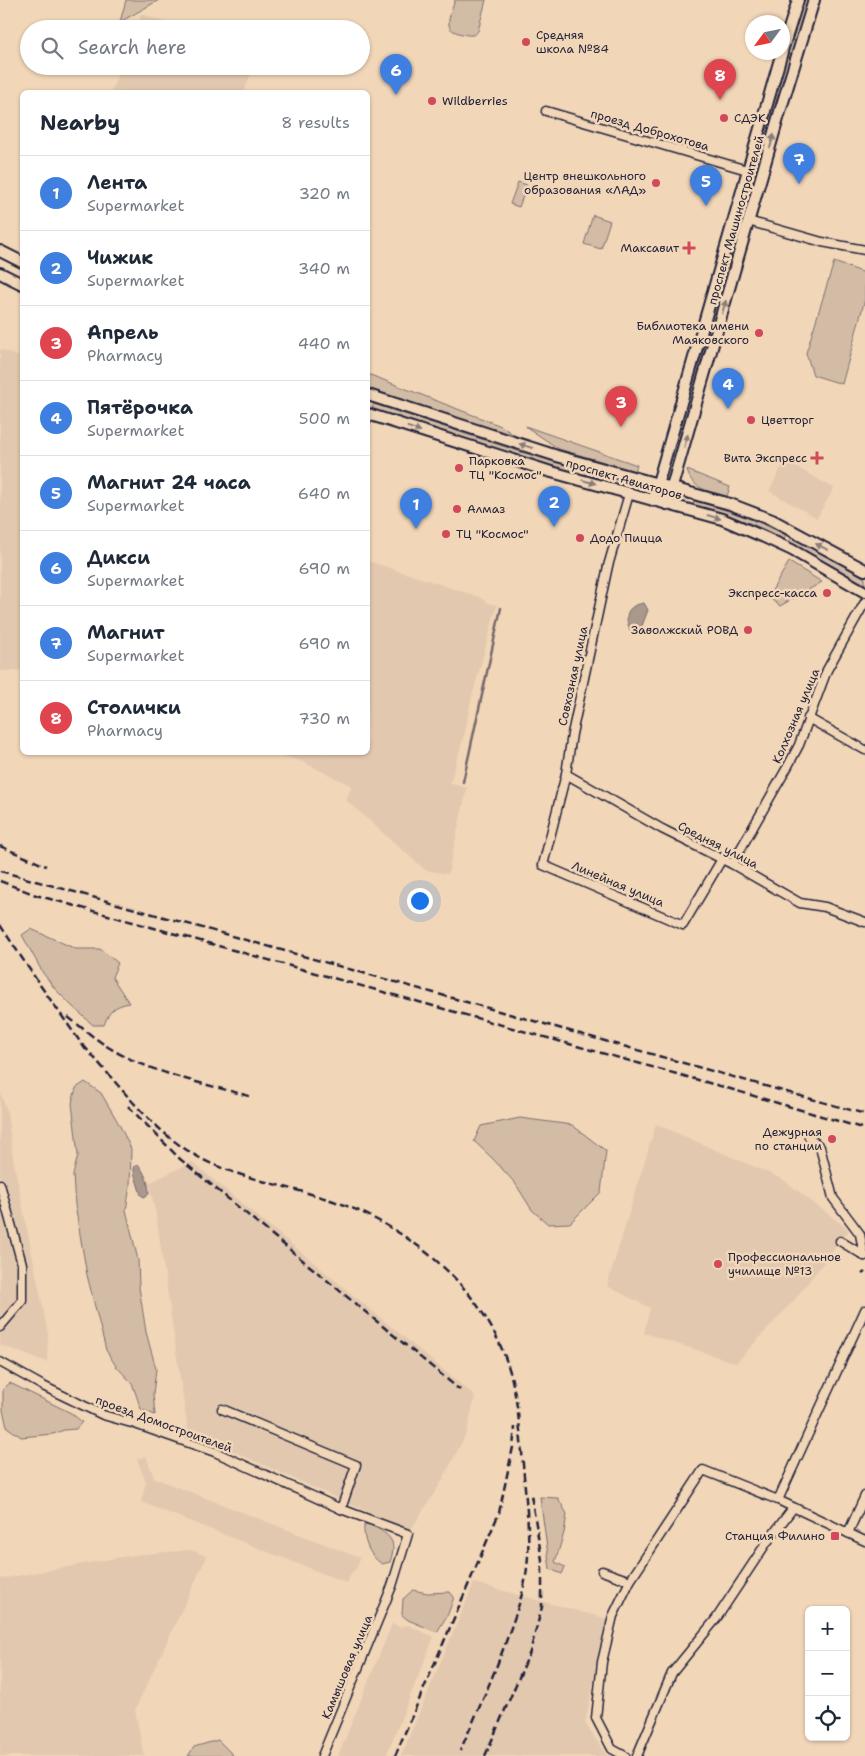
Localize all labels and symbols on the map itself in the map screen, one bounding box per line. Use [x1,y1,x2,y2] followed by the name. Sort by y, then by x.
[745,15,790,60] north arrow
[536,27,609,57] place label: Средняя школа №84
[520,36,532,48] marker: Средняя школа №84
[380,54,412,95] pin: 6
[704,59,736,100] pin: 8
[442,93,508,109] place label: Wildberries
[426,95,438,107] marker: Wildberries
[589,105,712,155] street label: проезд Доброхотова
[734,110,766,126] place label: СДЭК
[718,112,730,124] marker: СДЭК
[704,133,768,307] street label: проспект Машиностроителей
[768,133,776,148] one-way arrow
[783,143,815,184] pin: 7
[690,165,722,206] pin: 5
[524,168,646,198] place label: Центр внешкольного образования «ЛАД»
[650,177,662,189] marker: Центр внешкольного образования «ЛАД»
[621,240,680,256] place label: Максавит
[683,242,695,254] marker: Максавит
[720,299,728,314] one-way arrow
[636,318,749,348] place label: Библиотека имени Маяковского
[753,327,765,339] marker: Библиотека имени Маяковского
[712,368,744,409] pin: 4
[605,386,637,427] pin: 3
[761,412,815,428] place label: Цветторг
[745,414,757,426] marker: Цветторг
[407,425,422,433] one-way arrow
[682,433,690,448] one-way arrow
[519,442,534,449] one-way arrow
[724,450,807,466] place label: Вита Экспресс
[811,452,823,464] marker: Вита Экспресс
[469,453,542,483] place label: Парковка ТЦ "Космос"
[564,455,684,503] street label: проспект Авиаторов
[453,462,465,474] marker: Парковка ТЦ "Космос"
[581,479,596,487] one-way arrow
[538,486,570,527] pin: 2
[400,488,432,529] pin: 1
[467,501,505,517] place label: Алмаз
[451,503,463,515] marker: Алмаз
[707,514,722,522] one-way arrow
[456,526,529,542] place label: ТЦ "Космос"
[440,528,452,540] marker: ТЦ "Космос"
[590,530,663,546] place label: Додо Пицца
[574,532,586,544] marker: Додо Пицца
[815,543,830,551] one-way arrow
[728,585,818,601] place label: Экспресс-касса
[821,587,833,599] marker: Экспресс-касса
[631,622,738,638] place label: Заволжский РОВД
[555,624,591,727] street label: Совхозная улица
[742,624,754,636] marker: Заволжский РОВД
[769,666,823,766] street label: Колхозная улица
[675,818,761,872] street label: Средняя улица
[570,857,667,911] street label: Линейная улица
[407,888,433,914] your location
[755,1124,822,1154] place label: Дежурная по станции
[826,1133,838,1145] marker: Дежурная по станции
[728,1249,841,1279] place label: Профессиональное училище №13
[712,1258,724,1270] marker: Профессиональное училище №13
[93,1392,235,1456] street label: проезд Домостроителей
[725,1528,825,1544] place label: Станция Филино
[829,1530,841,1542] marker: Станция Филино
[318,1612,376,1721] street label: Камышовая улица

